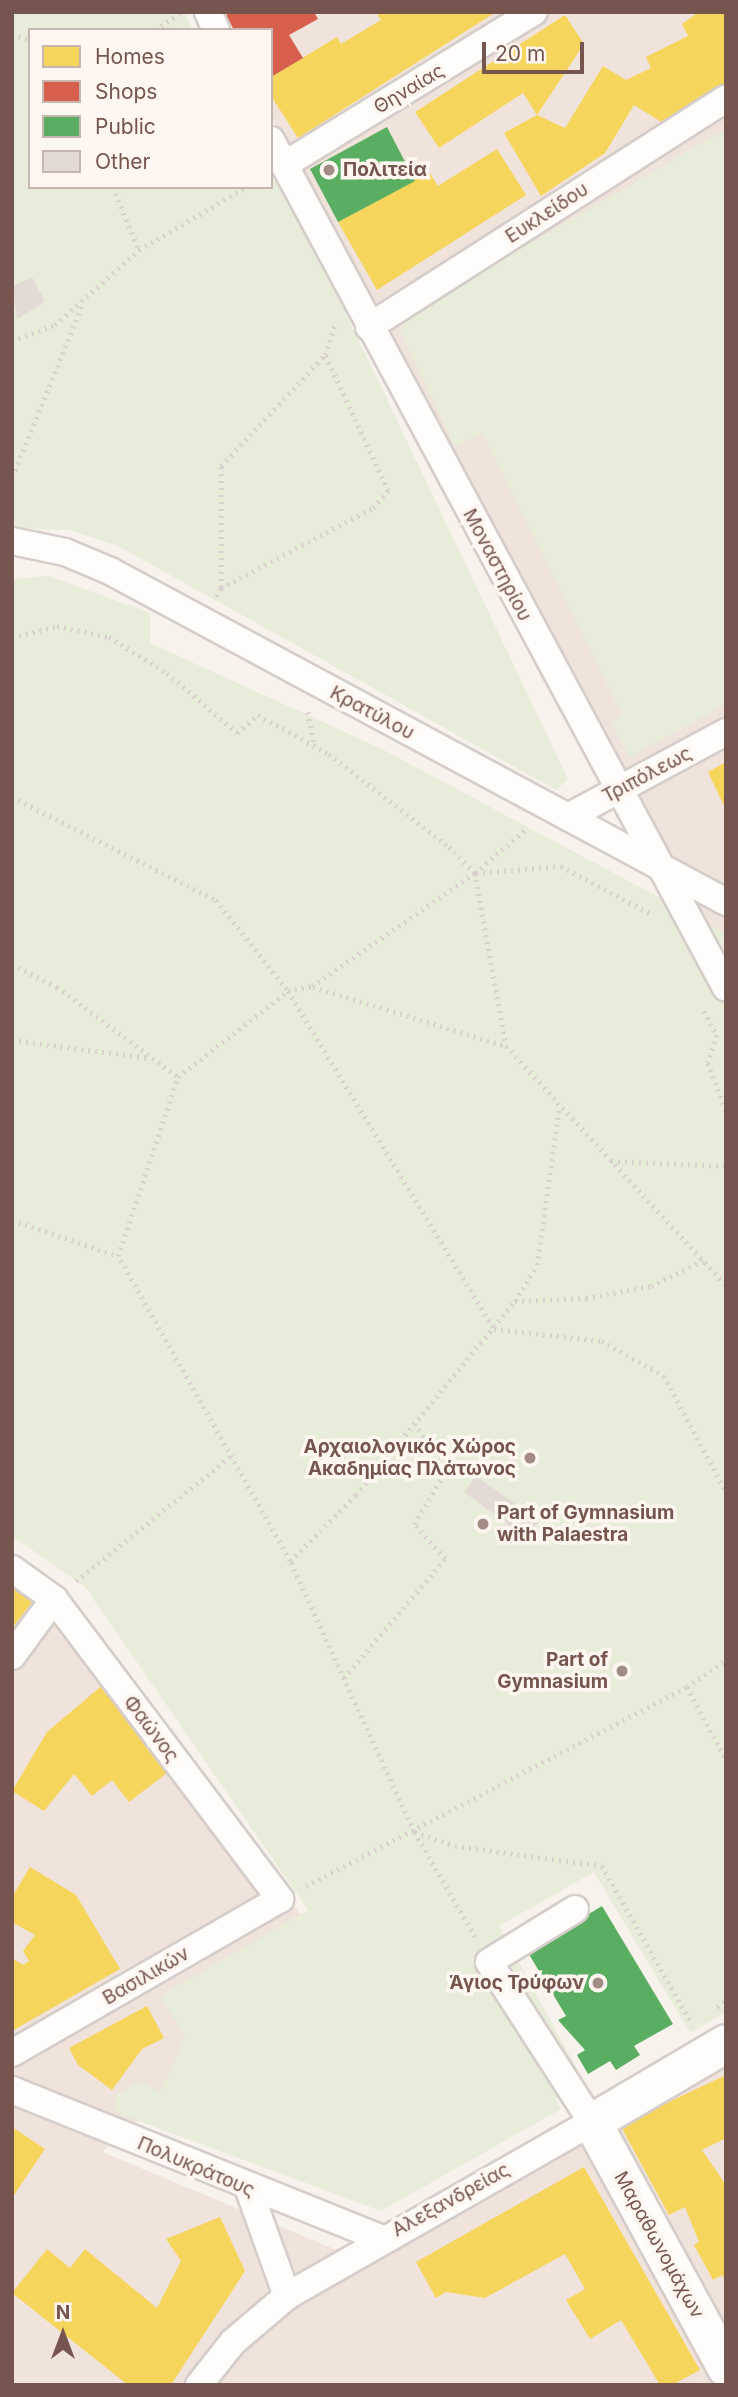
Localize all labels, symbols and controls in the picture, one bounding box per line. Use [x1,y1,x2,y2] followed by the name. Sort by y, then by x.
[28,28,273,189] legend
[486,28,588,72] scale bar
[495,41,545,66] text: 20 m
[95,44,165,69] text: Homes
[370,59,448,119] street label: Θηναίας
[95,79,157,104] text: Shops
[95,114,156,139] text: Public
[95,149,151,174] text: Other
[343,159,427,181] place label: Πολιτεία
[321,162,337,178] marker: Πολιτεία
[501,178,593,248] street label: Ευκλείδου
[458,505,536,625] street label: Μοναστηρίου
[326,681,418,745] street label: Κρατύλου
[598,742,696,808] street label: Τριπόλεως
[303,1436,516,1480] place label: Αρχαιολογικός Χώρος Ακαδημίας Πλάτωνος
[522,1450,538,1466] marker: Αρχαιολογικός Χώρος Ακαδημίας Πλάτωνος
[497,1502,674,1546] place label: Part of Gymnasium with Palaestra
[475,1516,491,1532] marker: Part of Gymnasium with Palaestra
[497,1649,608,1693] place label: Part of Gymnasium
[614,1663,630,1679] marker: Part of Gymnasium
[119,1691,183,1767] street label: Φαώνος
[99,1942,193,2010] street label: Βασιλικών
[450,1972,584,1994] place label: Άγιος Τρύφων
[590,1975,606,1991] marker: Άγιος Τρύφων
[134,2132,258,2202] street label: Πολυκράτους
[388,2158,514,2242] street label: Αλεξανδρείας
[609,2168,709,2322] street label: Μαραθωνομάχων
[28,2299,98,2369] north arrow
[56,2301,70,2324] text: N

